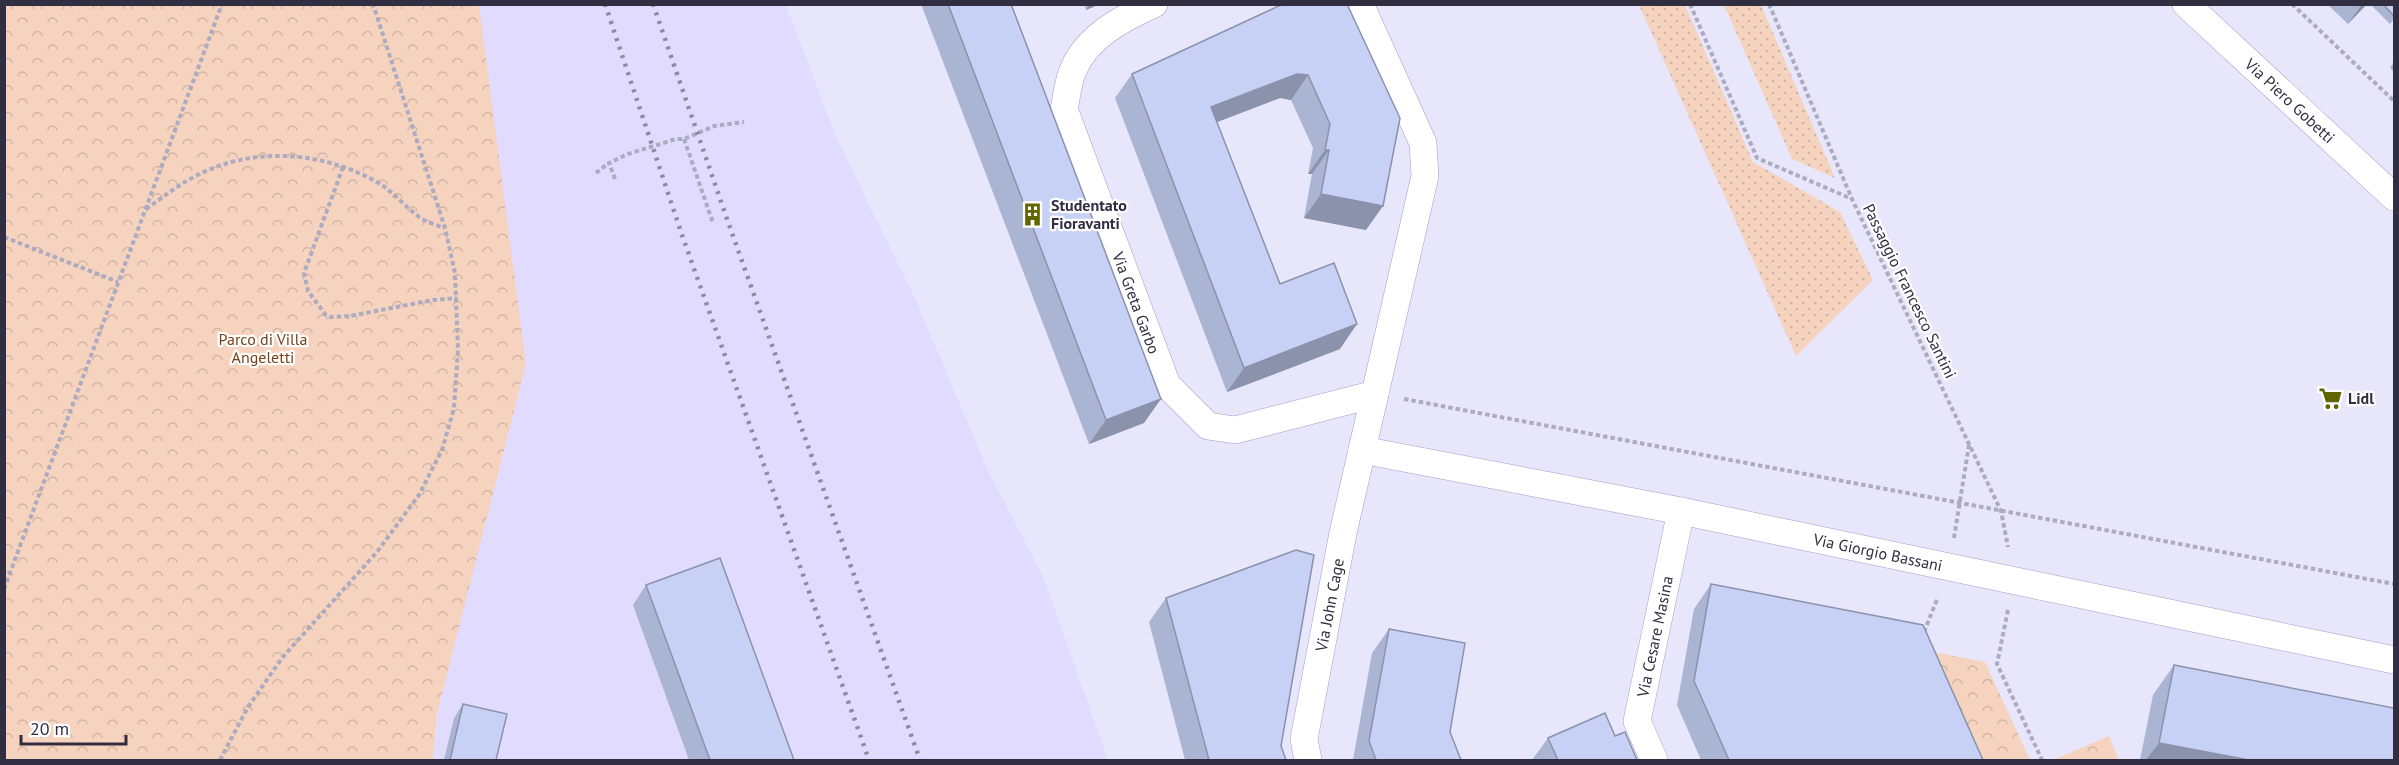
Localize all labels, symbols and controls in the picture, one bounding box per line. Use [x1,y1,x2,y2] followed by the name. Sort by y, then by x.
[2240,53,2339,147] street label: Via Piero Gobetti
[1051,195,1127,233] place label: Studentato Fioravanti
[1859,200,1961,382] street label: Passaggio Francesco Santini
[1020,201,1046,227] building icon: Studentato Fioravanti
[1108,248,1164,356] street label: Via Greta Garbo
[219,329,307,367] park label: Parco di Villa Angeletti
[2317,385,2343,411] supermarket icon: Lidl
[2348,388,2374,408] place label: Lidl
[1811,529,1944,575] street label: Via Giorgio Bassani
[1311,557,1348,654] street label: Via John Cage
[1632,574,1677,700] street label: Via Cesare Masina
[21,708,126,746] scale bar
[30,717,69,740] text: 20 m

